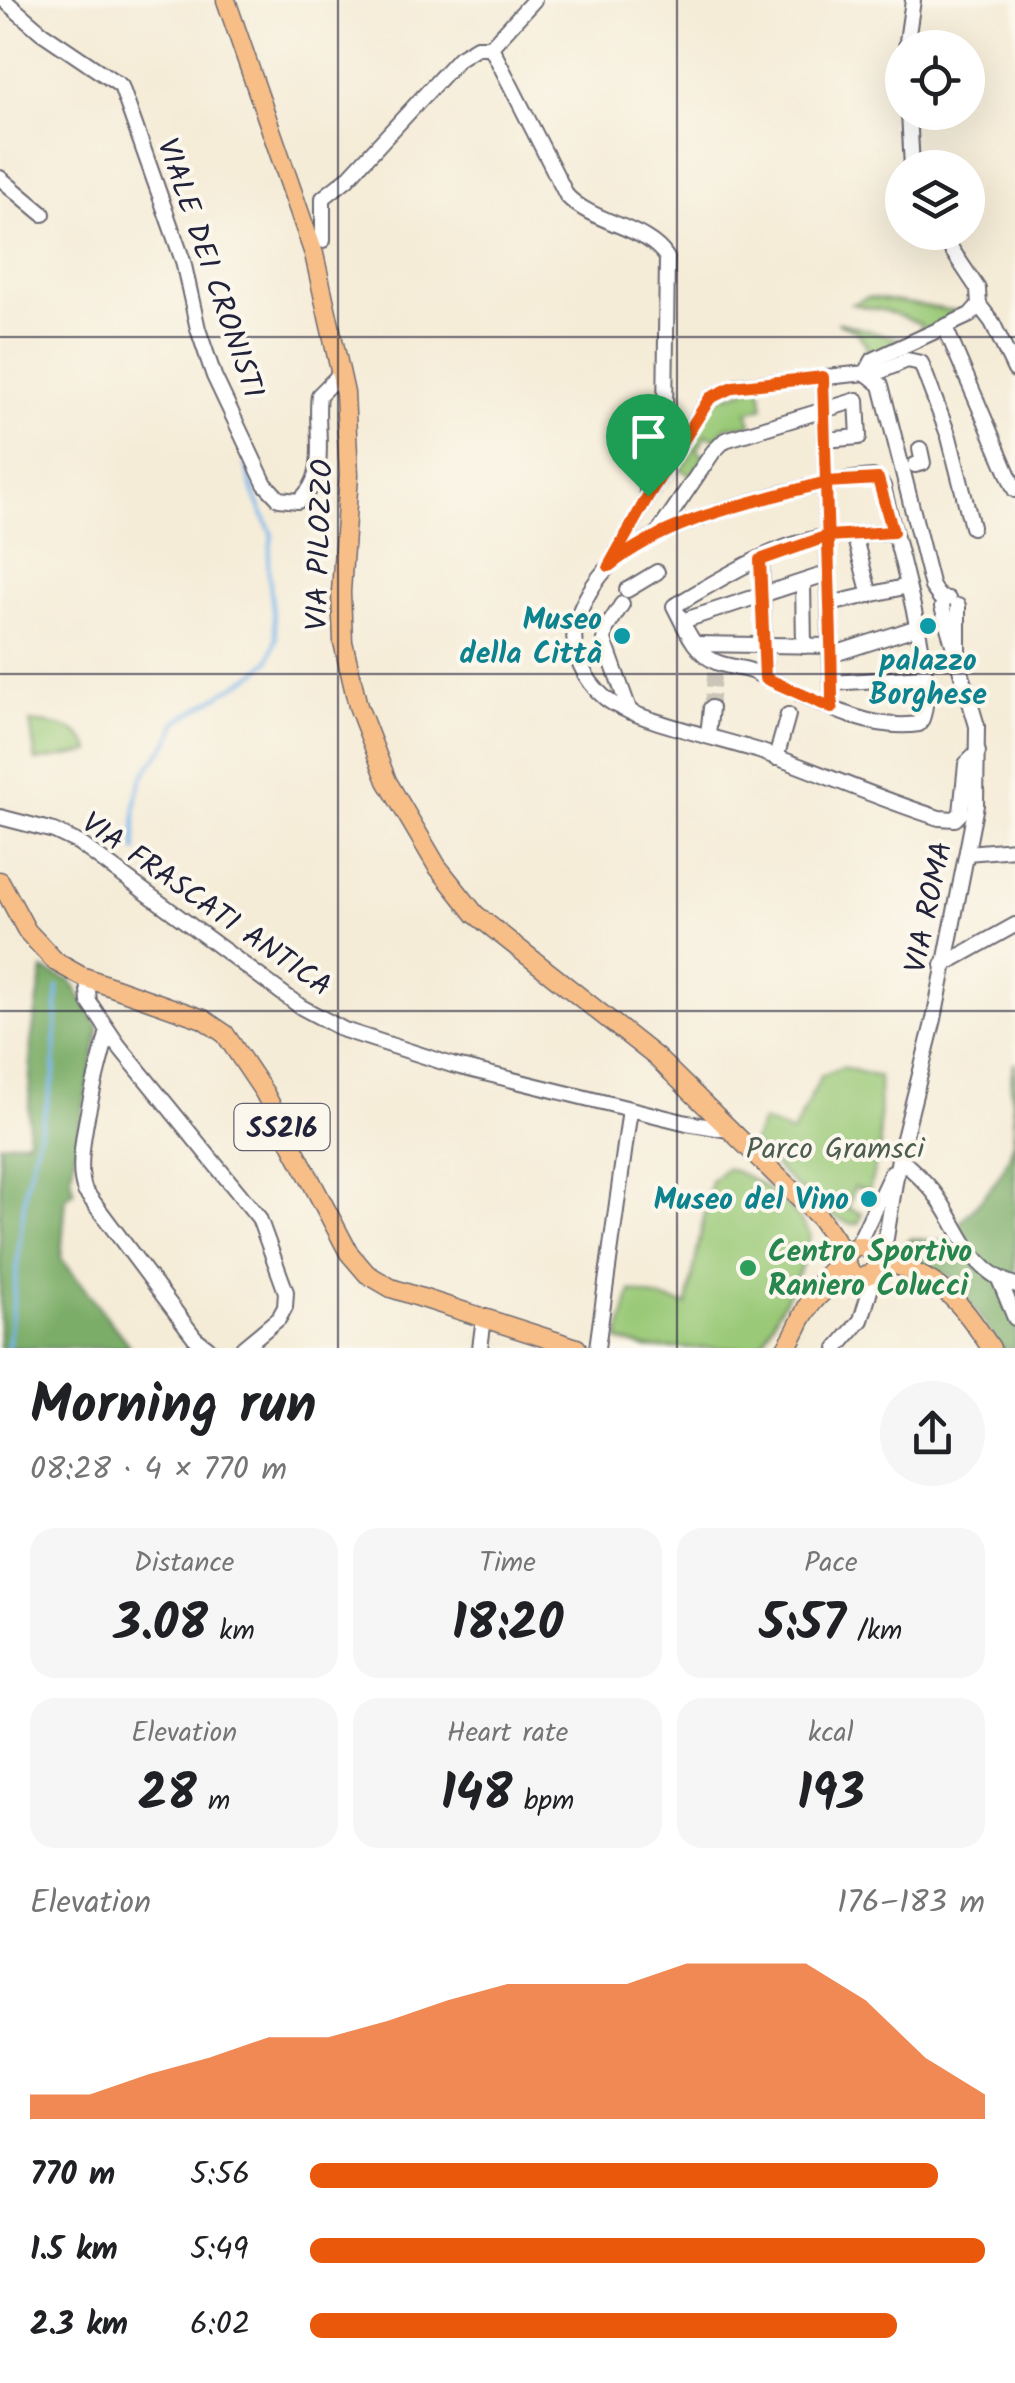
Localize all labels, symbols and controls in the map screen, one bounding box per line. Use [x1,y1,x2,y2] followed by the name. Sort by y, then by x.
[885,30,985,250] map controls
[885,30,985,130] button: locate
[142,132,276,405] street label: VIALE DEI CRONISTI
[885,150,985,250] button: layers
[606,394,691,497] pin
[621,409,676,464] icon: arrive
[294,459,348,632] street label: VIA PILOZZO
[459,597,602,679] place label: Museo della Città
[917,615,939,637] marker: palazzo Borghese
[611,625,633,647] marker: Museo della Città
[869,638,987,720] place label: palazzo Borghese
[71,801,341,1010] street label: VIA FRASCATI ANTICA
[893,837,967,978] street label: VIA ROMA
[234,1104,330,1150] road number: SS216
[746,1126,926,1174] park label: Parco Gramsci
[653,1177,849,1225] place label: Museo del Vino
[858,1188,880,1210] marker: Museo del Vino
[768,1229,972,1311] place label: Centro Sportivo Raniero Colucci
[737,1257,759,1279] marker: Centro Sportivo Raniero Colucci
[30,1364,317,1451] text: Morning run
[880,1381,985,1486] button: share
[30,1445,287,1496] text: 08:28 · 4 × 770 m
[134,1541,234,1586] text: Distance
[479,1541,536,1586] text: Time
[804,1541,858,1586] text: Pace
[114,1586,208,1666] text: 3.08
[452,1586,563,1666] text: 18:20
[759,1586,846,1666] text: 5:57
[208,1609,255,1654] text: km
[846,1609,902,1654] text: /km
[131,1711,237,1756] text: Elevation
[447,1711,568,1756] text: Heart rate
[808,1711,854,1756] text: kcal
[138,1756,197,1836] text: 28
[441,1756,513,1836] text: 148
[797,1756,865,1836] text: 193
[197,1779,230,1824] text: m
[513,1779,574,1824] text: bpm
[30,1878,151,1929] text: Elevation
[837,1878,985,1929] text: 176–183 m
[30,2150,115,2201] text: 770 m
[190,2150,250,2201] text: 5:56
[30,2225,118,2276] text: 1.5 km
[190,2225,248,2276] text: 5:49
[30,2300,128,2351] text: 2.3 km
[190,2300,250,2351] text: 6:02

